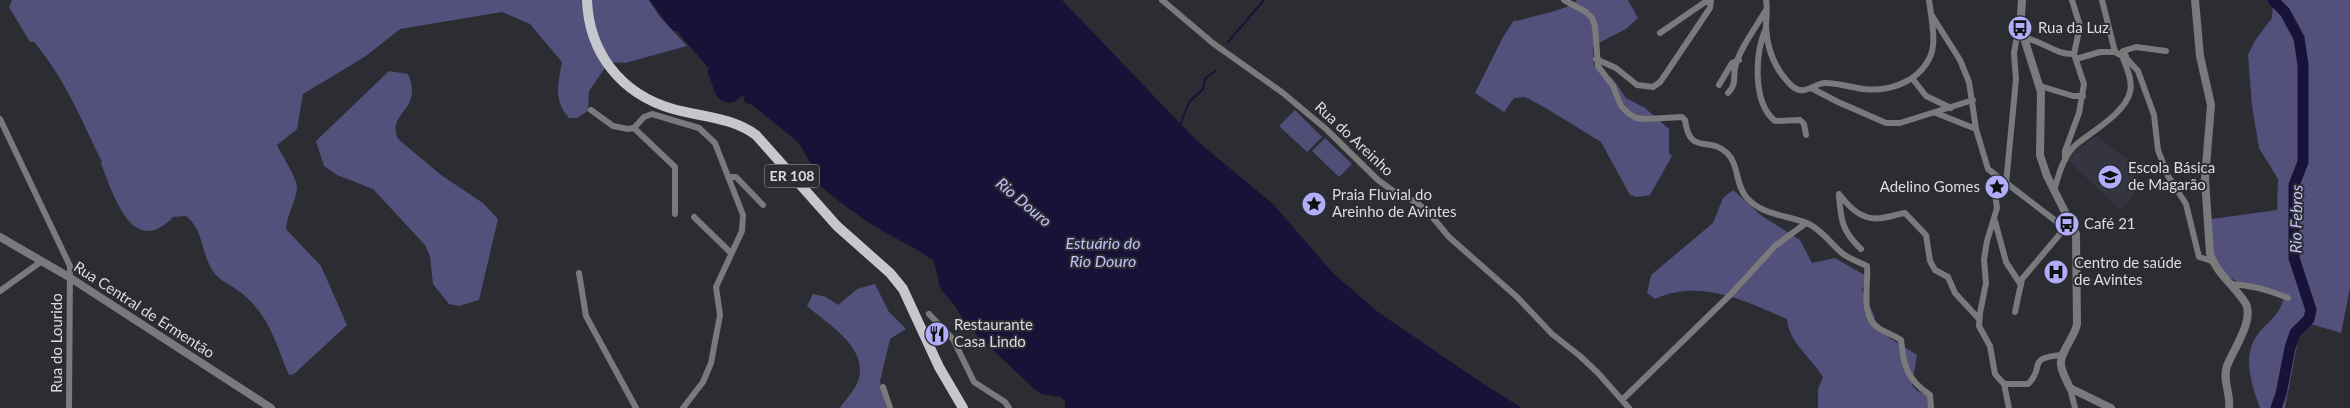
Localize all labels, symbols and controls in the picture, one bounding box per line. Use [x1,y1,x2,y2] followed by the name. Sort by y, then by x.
[2007,15,2033,41] bus stop icon: Rua da Luz
[2038,18,2109,36] place label: Rua da Luz
[1312,97,1398,179] street label: Rua do Areinho
[2128,158,2215,193] place label: Escola Básica de Magarão
[2097,164,2123,190] school or university icon: Escola Básica de Magarão
[764,165,820,188] road number: ER 108
[993,173,1056,230] water label: Rio Douro
[1984,174,2010,200] place icon: Adelino Gomes
[1880,177,1980,195] place label: Adelino Gomes
[2285,184,2306,254] water label: Rio Febros
[1332,185,1456,220] place label: Praia Fluvial do Areinho de Avintes
[1301,191,1327,217] place icon: Praia Fluvial do Areinho de Avintes
[2054,211,2080,237] bus stop icon: Café 21
[2084,214,2136,232] place label: Café 21
[1065,233,1141,270] water label: Estuário do Rio Douro
[2074,253,2182,288] place label: Centro de saúde de Avintes
[71,257,218,361] street label: Rua Central de Ermentão
[2043,259,2069,285] hospital icon: Centro de saúde de Avintes
[47,293,65,393] street label: Rua do Lourido
[954,315,1033,350] place label: Restaurante Casa Lindo
[924,321,950,347] restaurant icon: Restaurante Casa Lindo

